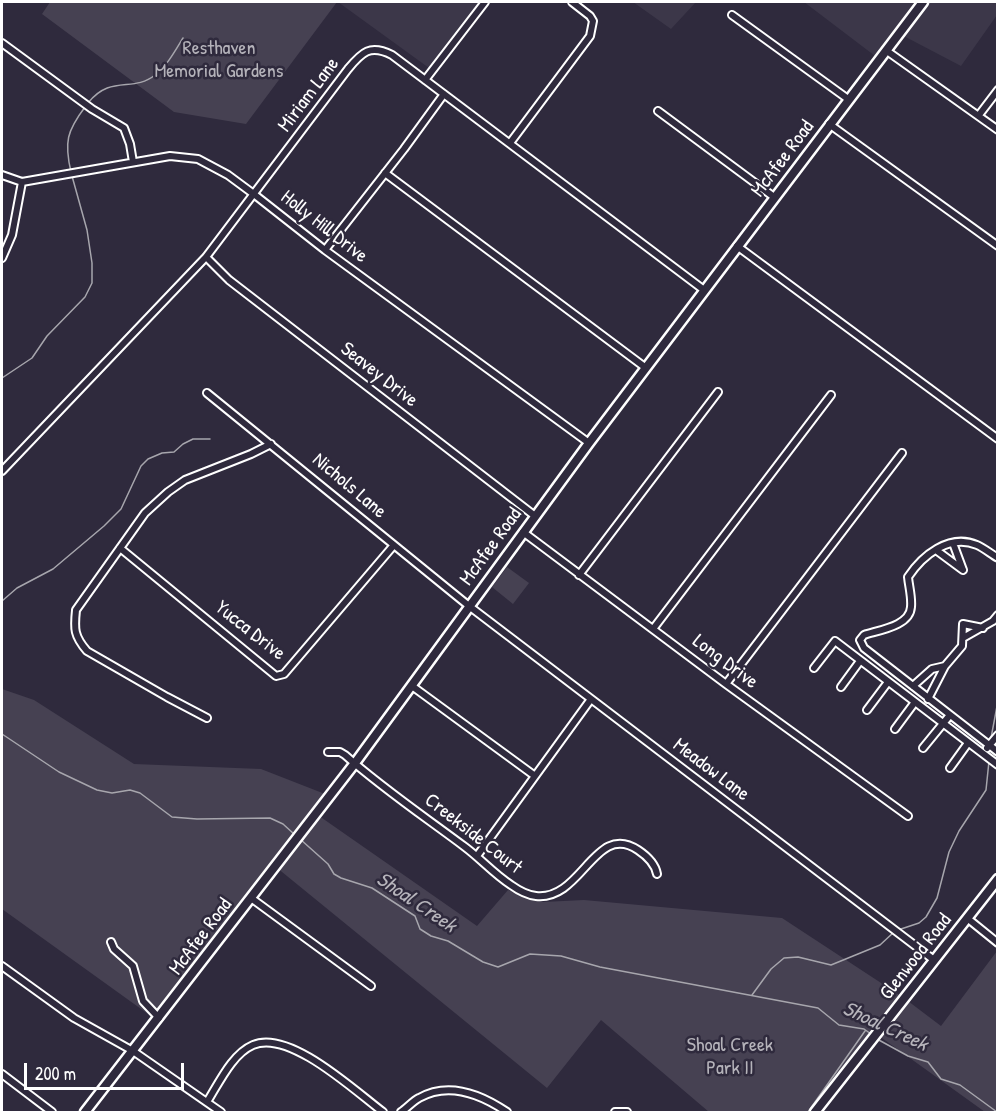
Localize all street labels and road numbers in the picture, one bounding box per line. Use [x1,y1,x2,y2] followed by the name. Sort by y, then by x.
[273,53,345,137] street label: Miriam Lane
[746,116,820,202] street label: McAfee Road
[276,186,372,268] street label: Holly Hill Drive
[336,337,422,413] street label: Seavey Drive
[307,448,391,524] street label: Nichols Lane
[455,504,527,590] street label: McAfee Road
[210,596,290,666] street label: Yucca Drive
[688,630,762,694] street label: Long Drive
[668,733,754,807] street label: Meadow Lane
[420,789,526,879] street label: Creekside Court
[164,894,238,980] street label: McAfee Road
[875,909,957,1005] street label: Glenwood Road

